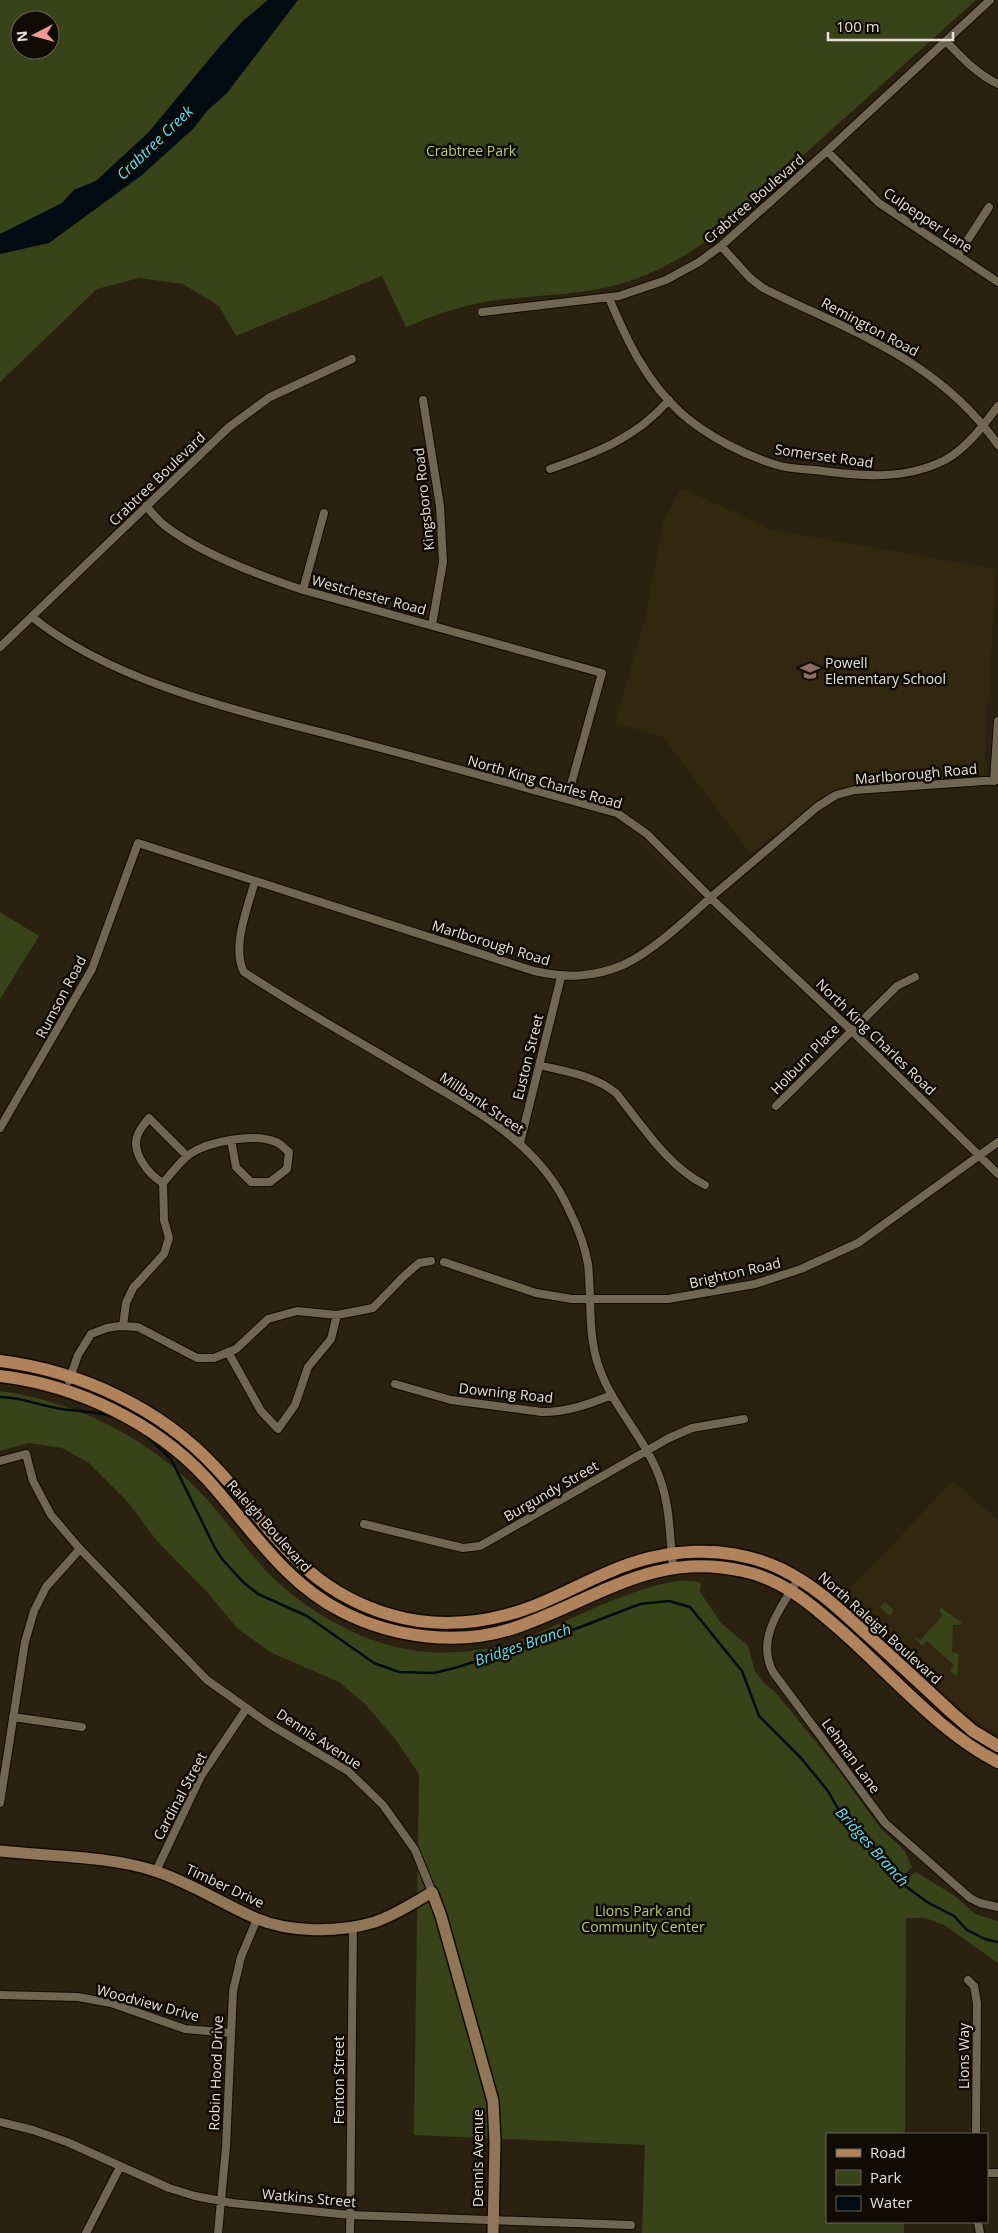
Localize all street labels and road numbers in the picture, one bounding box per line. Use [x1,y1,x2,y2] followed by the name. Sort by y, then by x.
[699,150,808,248] street label: Crabtree Boulevard
[880,183,977,256] street label: Culpepper Lane
[818,293,922,360] street label: Remington Road
[104,428,209,530] street label: Crabtree Boulevard
[774,439,875,472] street label: Somerset Road
[409,447,438,551] street label: Kingsboro Road
[310,570,429,619] street label: Westchester Road
[466,750,625,813] street label: North King Charles Road
[854,759,978,788] street label: Marlborough Road
[430,916,553,970] street label: Marlborough Road
[31,952,90,1041] street label: Rumson Road
[812,974,940,1099] street label: North King Charles Road
[508,1012,547,1102] street label: Euston Street
[766,1019,843,1098] street label: Holburn Place
[436,1067,528,1138] street label: Millbank Street
[687,1253,783,1292] street label: Brighton Road
[458,1378,554,1407] street label: Downing Road
[500,1456,602,1525] street label: Burgundy Street
[223,1476,316,1576] street label: Raleigh Boulevard
[815,1567,946,1688] street label: North Raleigh Boulevard
[273,1704,366,1773] street label: Dennis Avenue
[818,1714,885,1797] street label: Lehman Lane
[148,1748,211,1843] street label: Cardinal Street
[183,1859,268,1912] street label: Timber Drive
[95,1980,202,2025] street label: Woodview Drive
[204,2015,227,2131] street label: Robin Hood Drive
[954,2022,973,2089] street label: Lions Way
[329,2036,348,2124] street label: Fenton Street
[468,2109,487,2207] street label: Dennis Avenue
[261,2184,357,2211] street label: Watkins Street

